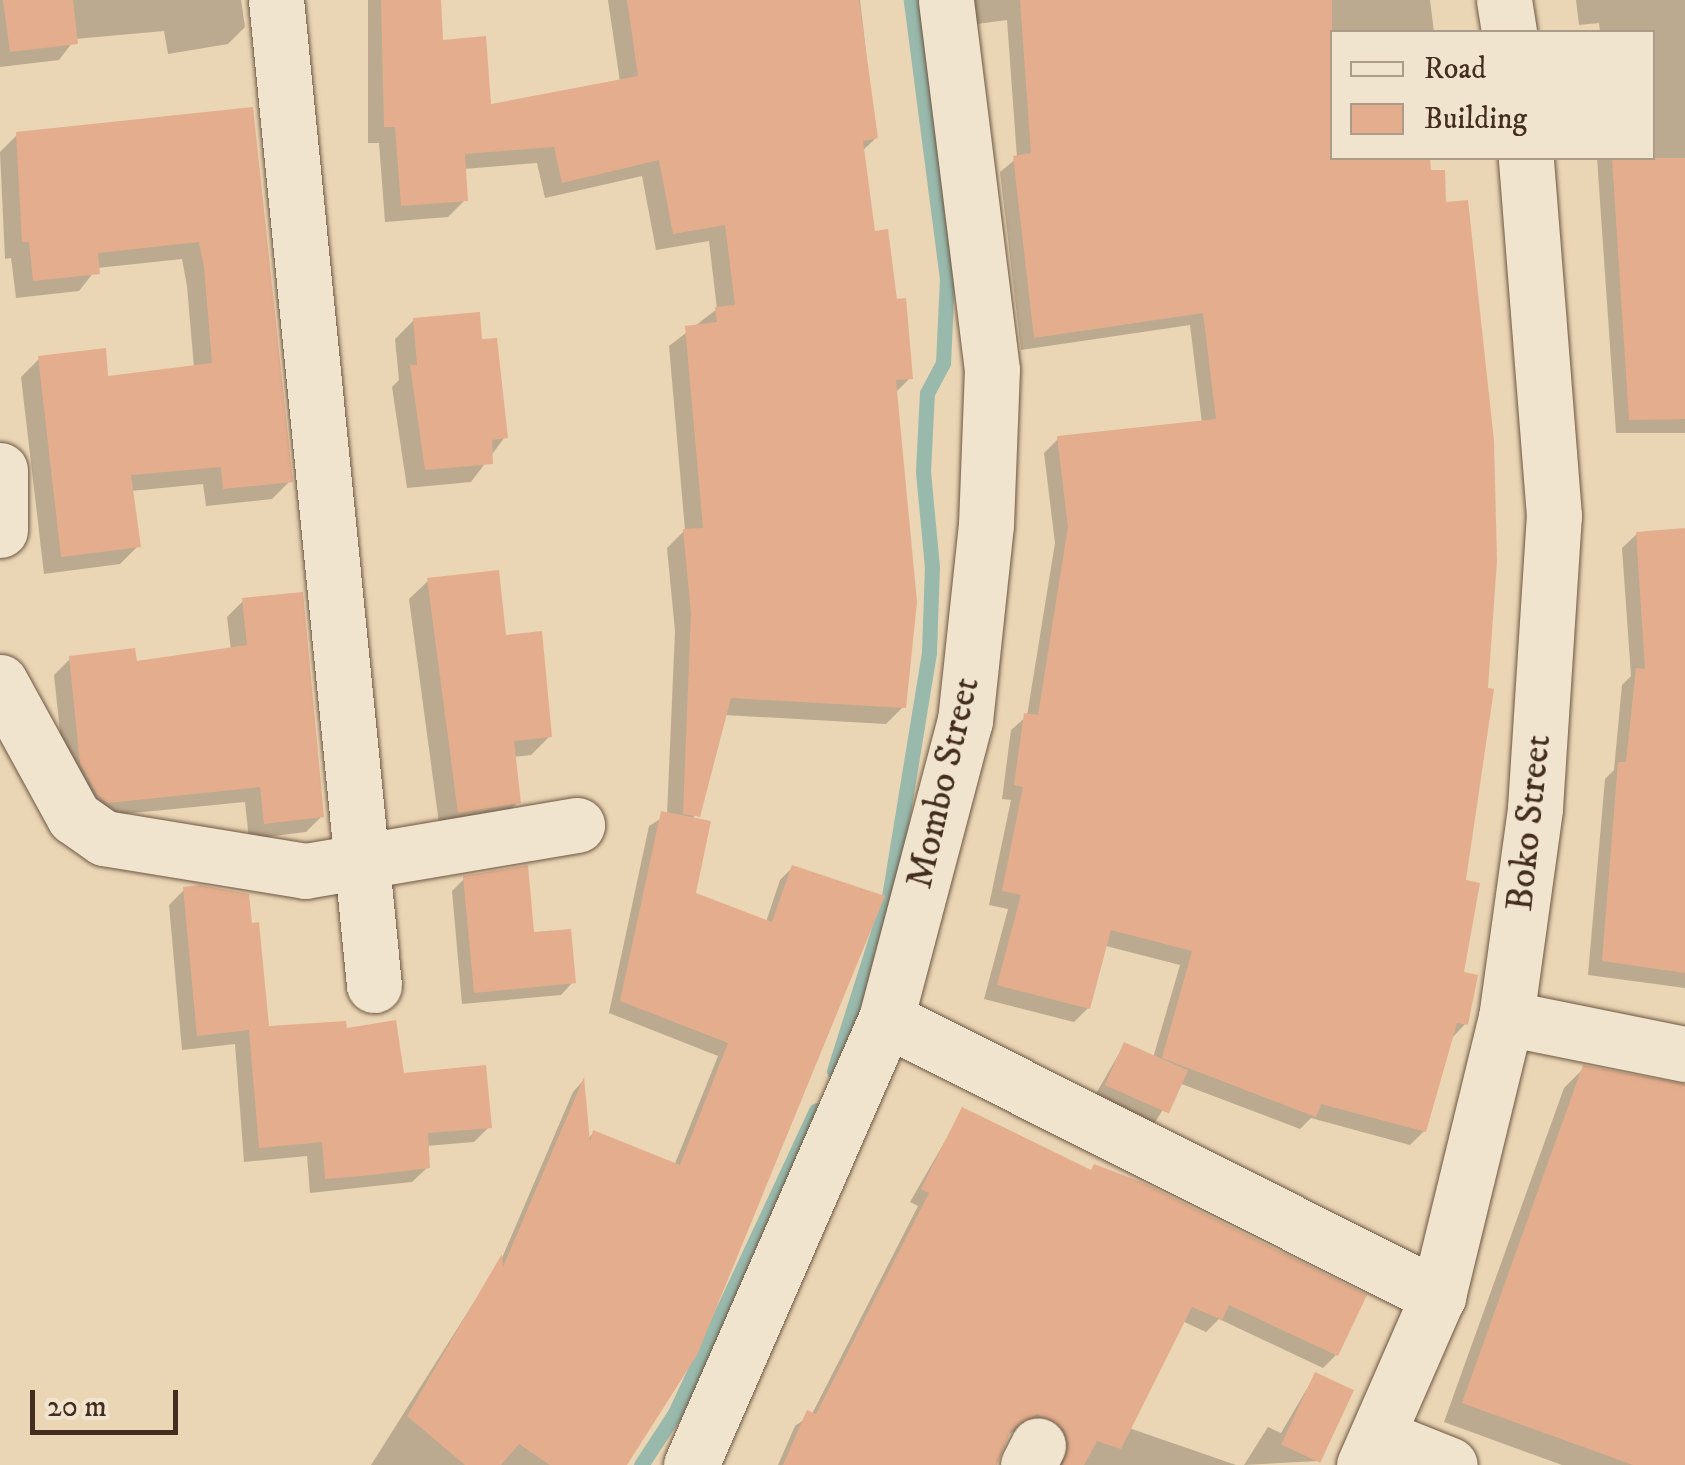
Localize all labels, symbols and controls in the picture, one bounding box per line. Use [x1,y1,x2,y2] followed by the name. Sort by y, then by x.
[1330,30,1655,160] legend
[1424,51,1486,88] text: Road
[1424,101,1527,138] text: Building
[898,673,990,893] street label: Mombo Street
[1498,732,1562,914] street label: Boko Street
[35,1370,182,1432] scale bar
[47,1389,107,1426] text: 20 m

